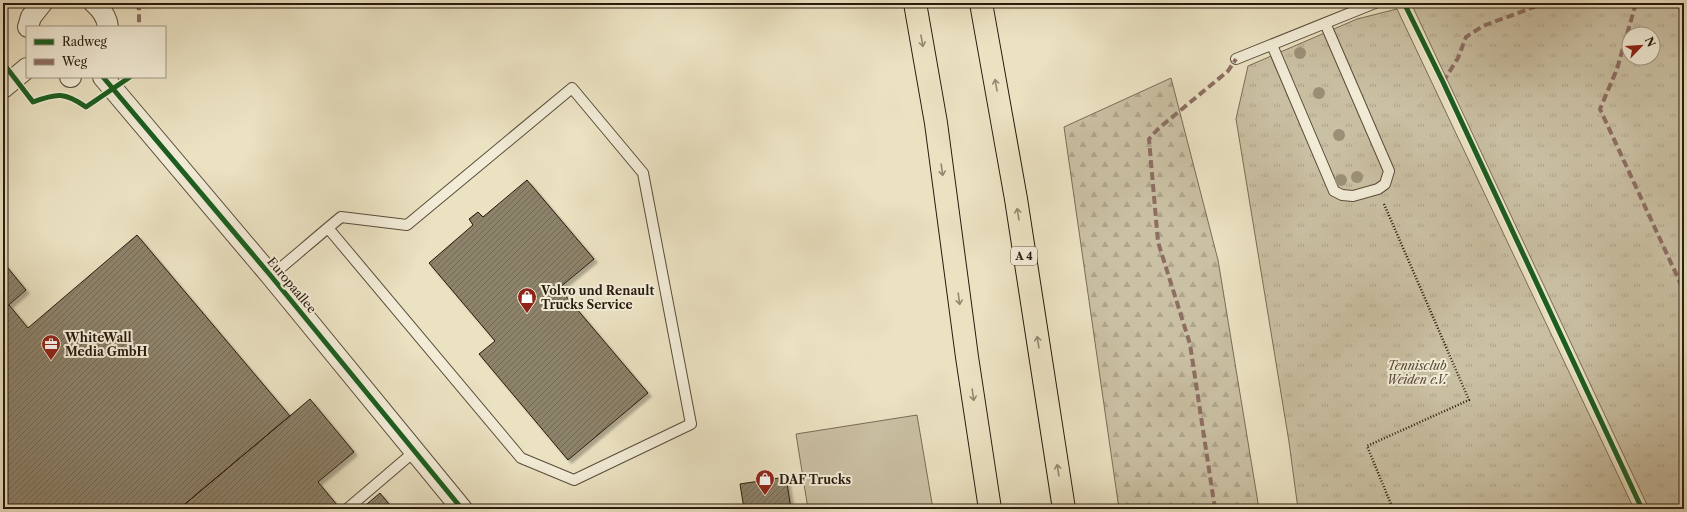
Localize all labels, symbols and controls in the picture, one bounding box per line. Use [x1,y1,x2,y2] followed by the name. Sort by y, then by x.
[26,26,166,78] legend
[1621,26,1661,66] north arrow
[62,34,108,49] text: Radweg
[1642,34,1659,49] text: N
[918,35,926,48] one-way arrow
[61,54,88,69] text: Weg
[991,79,999,92] one-way arrow
[938,163,946,176] one-way arrow
[1014,207,1022,220] one-way arrow
[1011,247,1037,265] road number: A 4
[264,254,320,316] street label: Europaallee
[540,283,655,312] place label: Volvo und Renault Trucks Service
[516,286,538,314] shop icon: Volvo und Renault Trucks Service
[955,292,963,305] one-way arrow
[64,330,147,359] place label: WhiteWall Media GmbH
[40,333,62,361] office icon: WhiteWall Media GmbH
[1034,336,1042,349] one-way arrow
[1387,358,1449,387] park label: Tennisclub Weiden e.V.
[969,388,977,401] one-way arrow
[1054,464,1062,477] one-way arrow
[754,468,776,496] shop icon: DAF Trucks
[779,472,852,487] place label: DAF Trucks

